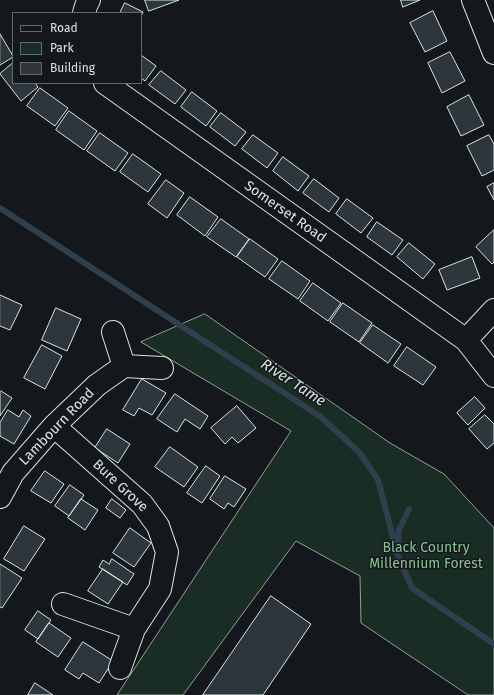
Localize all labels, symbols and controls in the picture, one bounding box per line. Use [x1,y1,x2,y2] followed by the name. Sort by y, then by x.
[12,12,142,84] legend
[50,21,78,35] text: Road
[50,41,74,55] text: Park
[50,61,95,75] text: Building
[241,178,329,246] street label: Somerset Road
[257,355,329,411] water label: River Tame
[16,385,98,469] street label: Lambourn Road
[89,456,151,516] street label: Bure Grove
[369,540,483,572] park label: Black Country Millennium Forest

